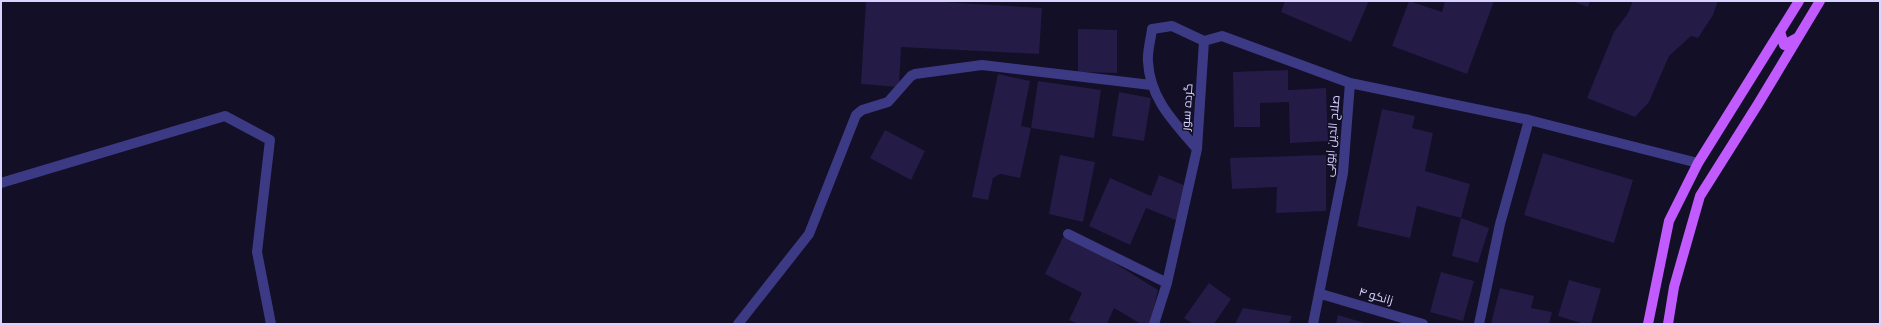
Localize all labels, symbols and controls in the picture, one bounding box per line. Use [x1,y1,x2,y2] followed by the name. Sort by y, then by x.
[1177,83,1196,132] street label: گرده سور
[1320,94,1344,178] street label: صلاح الدین ایوبی
[1357,283,1395,308] street label: زانکو ۴

